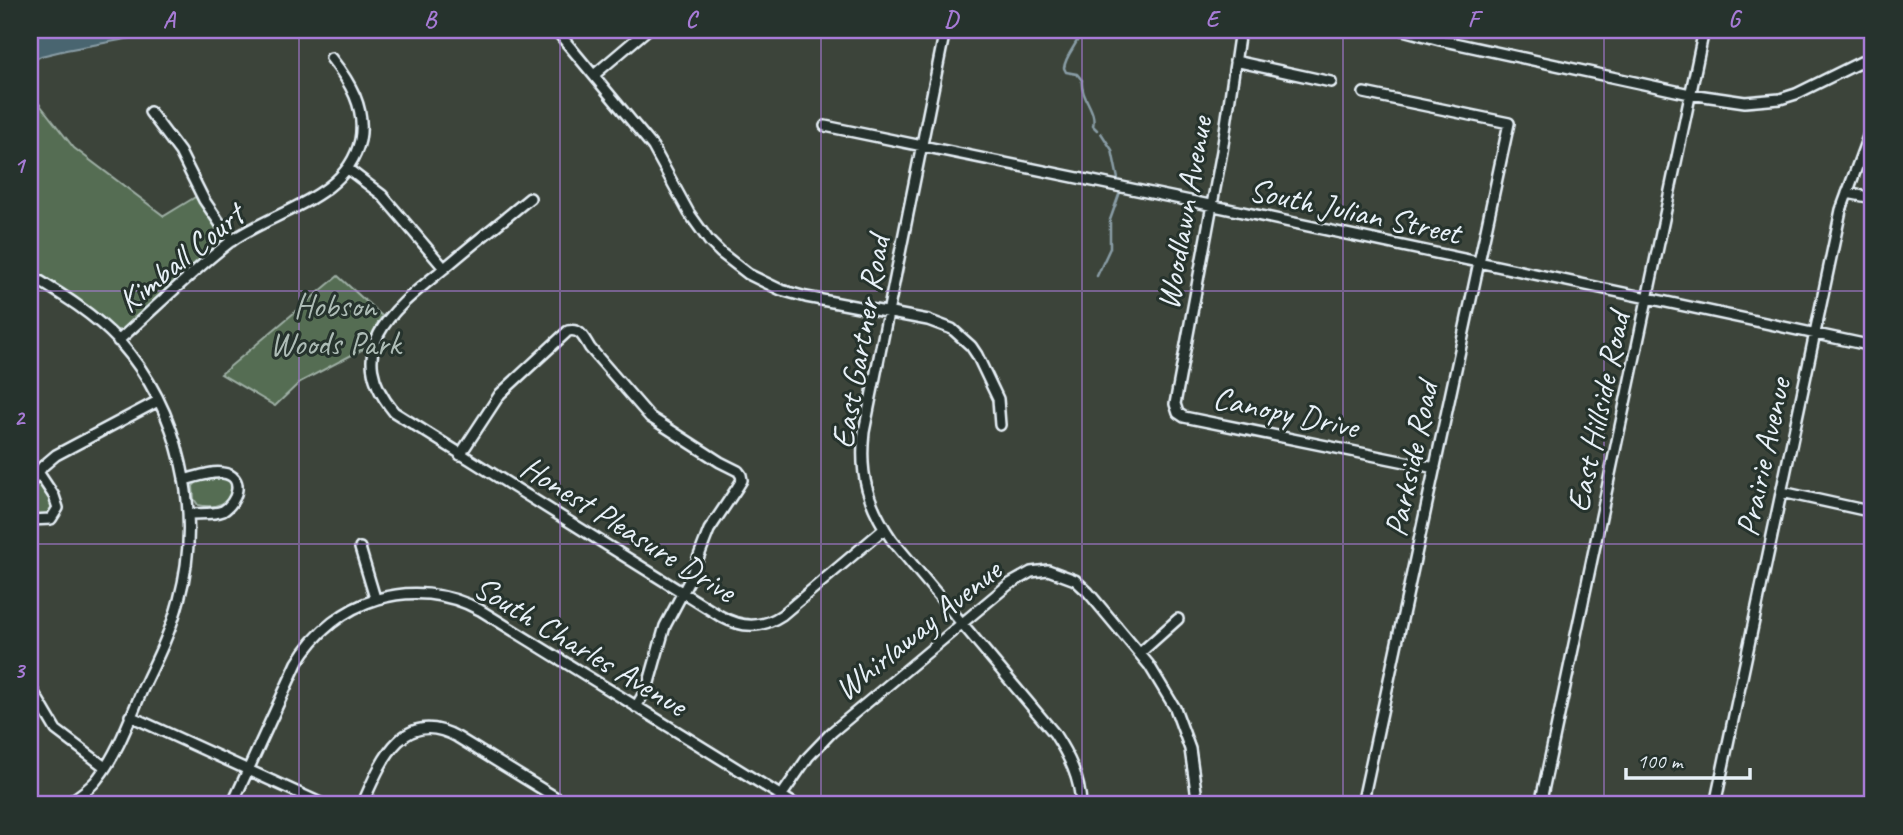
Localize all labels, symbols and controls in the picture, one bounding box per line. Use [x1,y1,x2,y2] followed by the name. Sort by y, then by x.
[163,5,177,34] text: A
[424,5,438,34] text: B
[686,5,700,34] text: C
[944,5,960,34] text: D
[1206,5,1222,34] text: E
[1468,5,1484,34] text: F
[1728,5,1743,34] text: G
[1146,111,1222,313] street label: Woodlawn Avenue
[14,151,27,180] text: 1
[1245,168,1467,254] street label: South Julian Street
[109,192,255,321] street label: Kimball Court
[821,228,900,452] street label: East Gartner Road
[270,285,403,365] park label: Hobson Woods Park
[1556,304,1641,516] street label: East Hillside Road
[1726,372,1801,540] street label: Prairie Avenue
[1374,373,1449,540] street label: Parkside Road
[1209,376,1364,448] street label: Canopy Drive
[14,403,27,432] text: 2
[513,446,746,613] street label: Honest Pleasure Drive
[826,548,1011,710] street label: Whirlaway Avenue
[466,566,697,727] street label: South Charles Avenue
[14,656,27,685] text: 3
[1626,737,1751,781] scale bar
[1637,748,1684,774] text: 100 m

